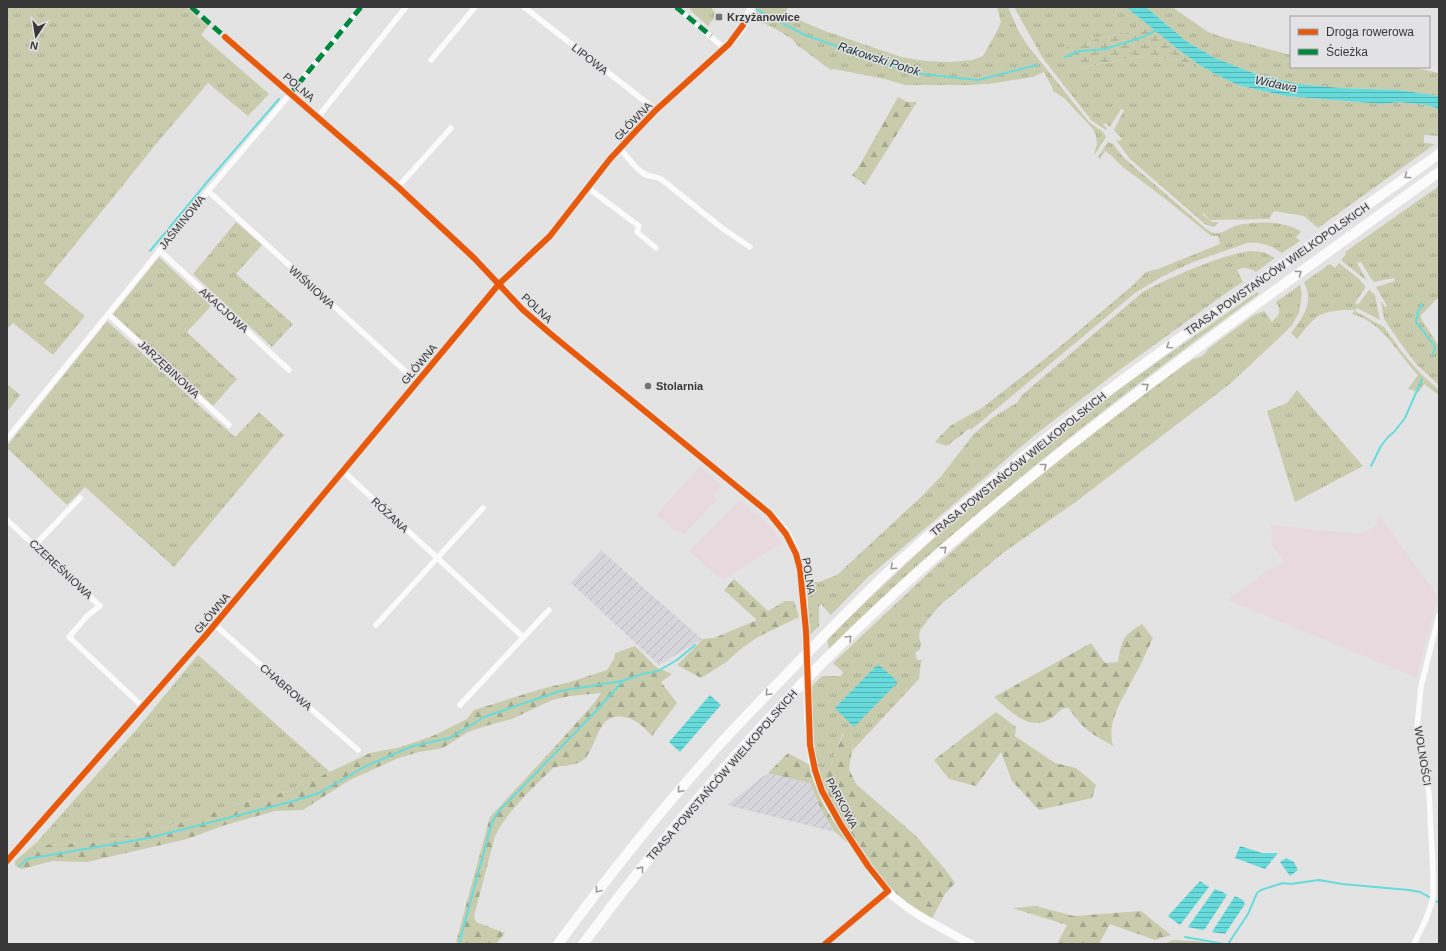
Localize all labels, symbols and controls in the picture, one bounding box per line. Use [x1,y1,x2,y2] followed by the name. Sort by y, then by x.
[727,11,800,23] place label: Krzyżanowice
[714,12,724,22] marker: Krzyżanowice
[16,16,56,56] north arrow
[1290,16,1430,68] legend
[1326,25,1414,39] text: Droga rowerowa
[29,39,39,52] text: N
[836,39,923,79] water label: Rakowski Potok
[570,41,611,77] street label: LIPOWA
[1326,44,1368,59] text: Ścieżka
[281,70,318,104] street label: POLNA
[1254,73,1299,95] water label: Widawa
[612,99,655,143] street label: GŁÓWNA
[1405,171,1412,178] one-way arrow
[157,192,208,252] street label: JAŚMINOWA
[1183,200,1372,338] street label: TRASA POWSTAŃCÓW WIELKOPOLSKICH
[287,263,338,311] street label: WIŚNIOWA
[1295,271,1302,278] one-way arrow
[197,285,251,335] street label: AKACJOWA
[519,291,555,326] street label: POLNA
[136,338,202,401] street label: JARZĘBINOWA
[399,341,440,387] street label: GŁÓWNA
[1167,341,1174,348] one-way arrow
[656,380,704,392] place label: Stolarnia
[643,381,653,391] marker: Stolarnia
[1142,383,1149,390] one-way arrow
[928,389,1108,539] street label: TRASA POWSTAŃCÓW WIELKOPOLSKICH
[1039,464,1046,471] one-way arrow
[369,495,411,535] street label: RÓŻANA
[27,537,95,602] street label: CZEREŚNIOWA
[939,546,947,554] one-way arrow
[800,557,818,596] street label: POLNA
[890,562,898,570] one-way arrow
[192,590,233,636] street label: GŁÓWNA
[844,635,852,642] one-way arrow
[258,661,315,713] street label: CHABROWA
[645,687,799,863] street label: TRASA POWSTAŃCÓW WIELKOPOLSKICH
[766,689,773,696] one-way arrow
[1412,725,1434,787] street label: WOLNOŚCI
[824,776,861,831] street label: PARKOWA
[678,785,685,792] one-way arrow
[637,866,644,873] one-way arrow
[595,886,603,893] one-way arrow

